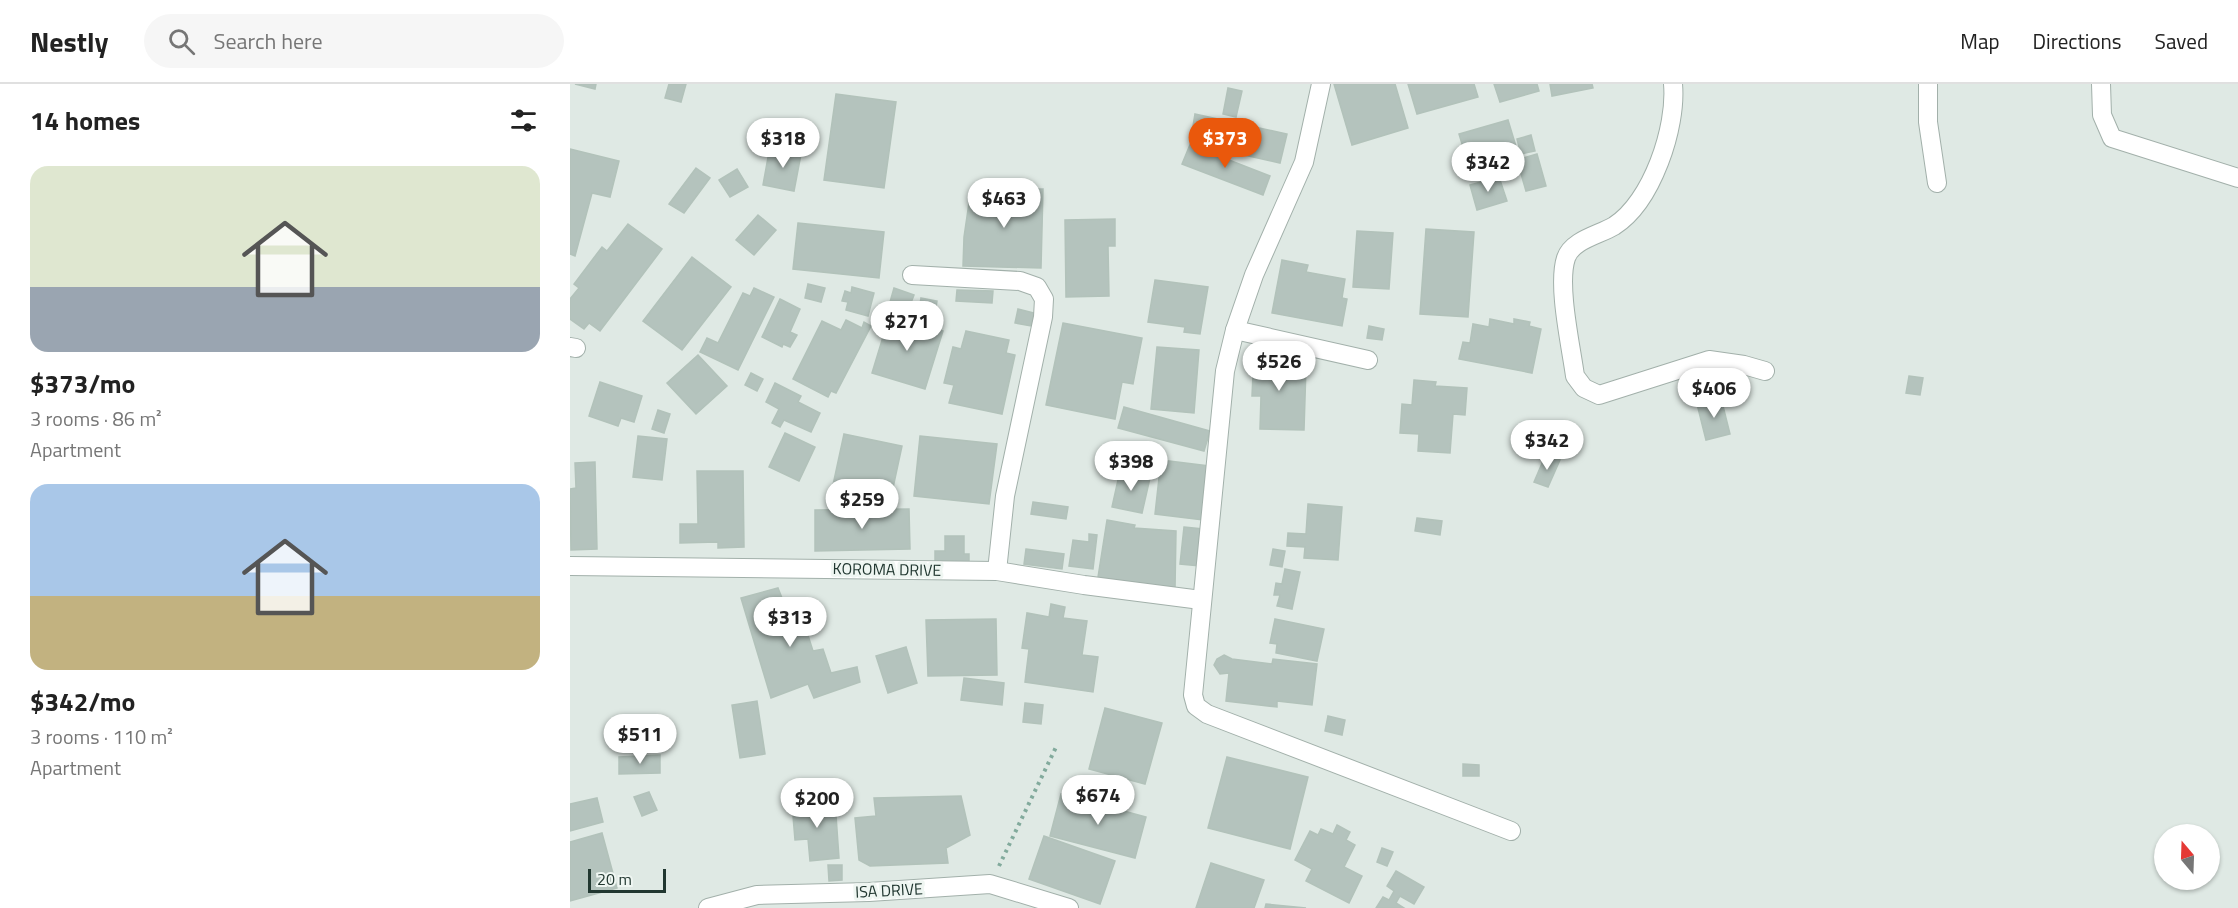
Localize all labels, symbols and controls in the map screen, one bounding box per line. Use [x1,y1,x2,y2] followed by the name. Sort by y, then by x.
[144,14,564,68] search box
[30,20,108,63] text: Nestly
[213,24,323,58] text: Search here
[165,25,198,58] icon: search
[1960,25,2000,57] text: Map
[2033,25,2122,57] text: Directions
[2155,25,2208,57] text: Saved
[30,101,140,140] text: 14 homes
[507,104,540,137] icon: filters
[747,118,819,169] pin: $318
[1189,118,1261,169] pin: $373
[761,122,805,153] text: $318
[1203,122,1247,153] text: $373
[1452,142,1524,193] pin: $342
[1466,146,1510,177] text: $342
[968,178,1040,229] pin: $463
[982,182,1026,213] text: $463
[231,205,339,313] icon: home
[871,301,943,352] pin: $271
[885,305,929,336] text: $271
[1243,341,1315,392] pin: $526
[1257,345,1301,376] text: $526
[30,364,135,403] text: $373/mo
[1678,368,1750,419] pin: $406
[1692,372,1736,403] text: $406
[30,403,162,434] text: 3 rooms · 86 m²
[1511,420,1583,471] pin: $342
[1525,424,1569,455] text: $342
[30,434,121,465] text: Apartment
[1095,441,1167,492] pin: $398
[1109,445,1153,476] text: $398
[826,479,898,530] pin: $259
[840,483,884,514] text: $259
[231,523,339,631] icon: home
[833,556,942,582] street label: KOROMA DRIVE
[754,597,826,648] pin: $313
[768,601,812,632] text: $313
[30,682,135,721] text: $342/mo
[604,714,676,765] pin: $511
[618,718,662,749] text: $511
[30,721,173,752] text: 3 rooms · 110 m²
[30,752,121,783] text: Apartment
[1062,775,1134,826] pin: $674
[781,778,853,829] pin: $200
[1076,779,1120,810] text: $674
[795,782,839,813] text: $200
[2154,824,2220,890] north arrow
[2154,824,2220,890] map controls
[588,866,666,894] scale bar
[597,867,632,891] text: 20 m
[855,876,924,904] street label: ISA DRIVE

